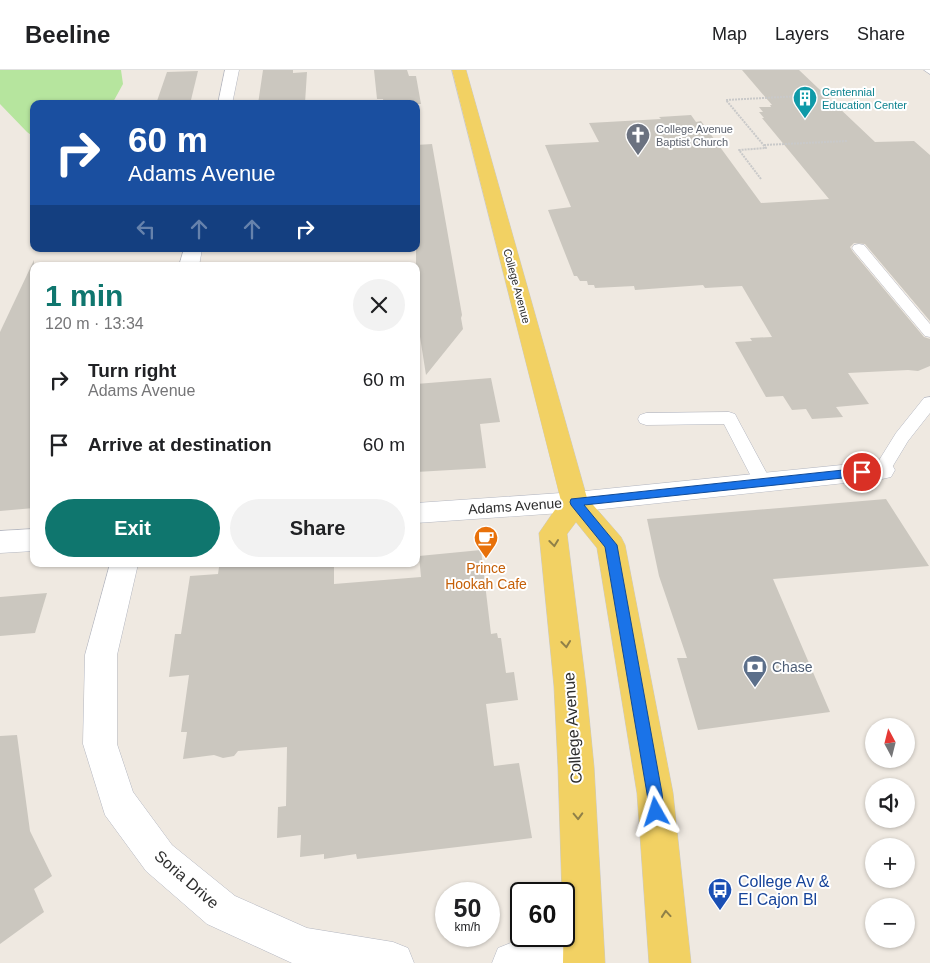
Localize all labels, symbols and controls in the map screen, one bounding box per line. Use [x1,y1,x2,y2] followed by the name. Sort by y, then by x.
[25,21,110,48] text: Beeline
[712,24,747,44] text: Map
[775,24,829,44] text: Layers
[857,24,905,44] text: Share
[792,85,818,119] building icon: Centennial Education Center
[822,86,907,111] place label: Centennial Education Center
[45,120,110,185] icon: right
[128,120,208,159] text: 60 m
[625,122,651,156] church icon: College Avenue Baptist Church
[656,123,733,148] place label: College Avenue Baptist Church
[128,161,276,186] text: Adams Avenue
[132,215,160,243] icon: left
[185,215,213,243] icon: ahead
[238,215,266,243] icon: ahead
[291,215,319,243] icon: right
[501,247,533,325] street label: College Avenue
[45,279,123,312] text: 1 min
[353,279,405,331] button: close
[45,315,144,332] text: 120 m · 13:34
[88,360,176,381] text: Turn right
[45,366,73,394] icon: right
[363,369,405,390] text: 60 m
[88,382,195,399] text: Adams Avenue
[45,431,73,459] icon: arrive
[88,434,272,455] text: Arrive at destination
[363,434,405,455] text: 60 m
[841,451,883,493] pin
[848,458,876,486] icon: arrive
[468,495,563,517] street label: Adams Avenue
[45,499,220,557] button: Exit
[230,499,405,557] button: Share
[473,525,499,559] cafe icon: Prince Hookah Cafe
[548,540,559,548] one-way arrow
[445,560,527,592] place label: Prince Hookah Cafe
[560,640,571,648] one-way arrow
[742,654,768,688] bank icon: Chase
[772,659,813,675] place label: Chase
[560,672,585,784] street label: College Avenue
[865,718,915,768] north arrow
[865,718,915,948] map controls
[865,778,915,828] button: sound
[629,785,681,837] position arrow
[573,812,583,820] one-way arrow
[865,838,915,888] button: +
[151,847,222,912] street label: Soria Drive
[738,873,830,908] place label: College Av & El Cajon Bl
[707,877,733,911] bus stop icon: College Av & El Cajon Bl
[510,882,575,947] speed limit sign: 60
[454,894,481,922] text: 50
[865,898,915,948] button: −
[661,910,672,918] one-way arrow
[454,920,481,934] text: km/h

